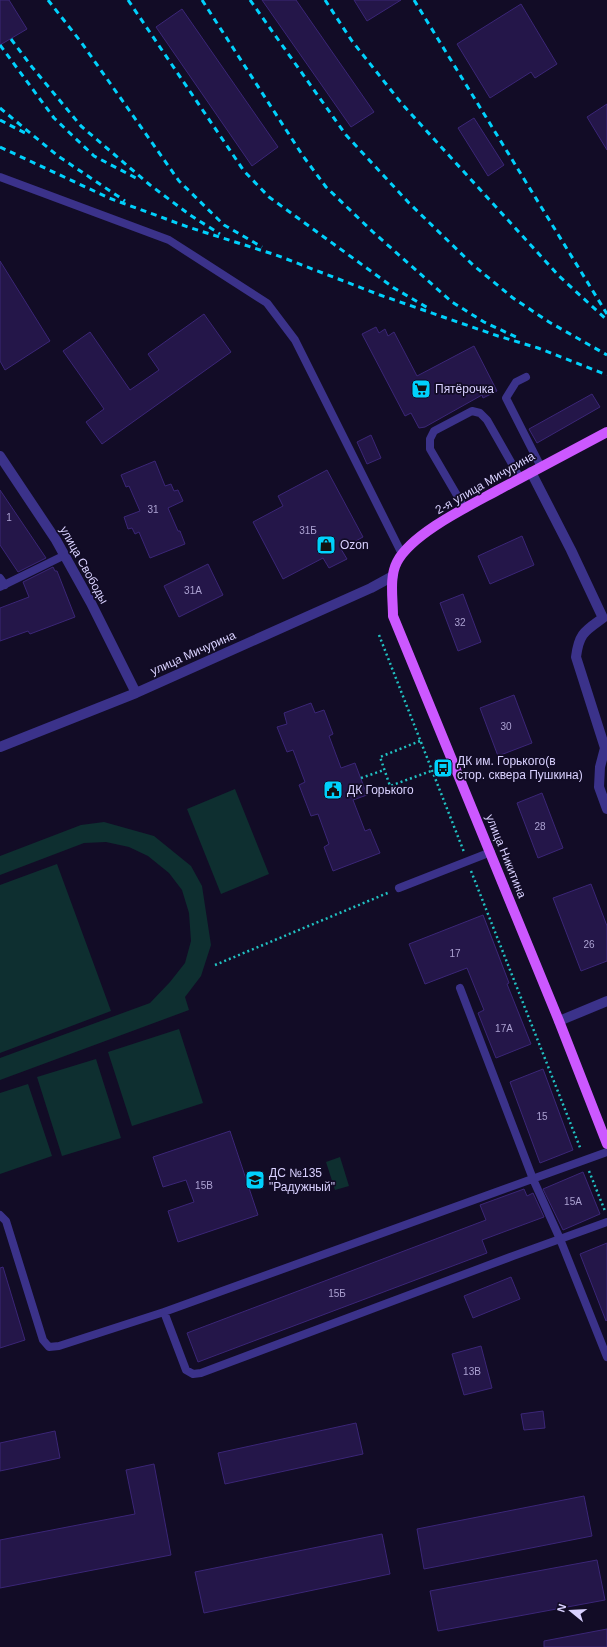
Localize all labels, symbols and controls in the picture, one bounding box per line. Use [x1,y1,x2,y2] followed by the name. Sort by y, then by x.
[410,378,432,400] supermarket icon: Пятёрочка
[435,382,494,396] place label: Пятёрочка
[433,449,537,517] street label: 2-я улица Мичурина
[147,504,159,515] house number: 31
[6,512,12,523] house number: 1
[57,524,111,606] street label: улица Свободы
[299,525,317,536] house number: 31Б
[315,534,337,556] shop icon: Ozon
[340,538,369,552] place label: Ozon
[184,585,202,596] house number: 31А
[454,617,466,628] house number: 32
[148,628,238,678] street label: улица Мичурина
[500,721,512,732] house number: 30
[457,754,583,782] place label: ДК им. Горького(в стор. сквера Пушкина)
[432,757,454,779] bus stop icon: ДК им. Горького(в стор. сквера Пушкина)
[322,779,344,801] public building icon: ДК Горького
[347,783,414,797] place label: ДК Горького
[483,812,529,900] street label: улица Никитина
[534,821,546,832] house number: 28
[583,939,595,950] house number: 26
[449,948,461,959] house number: 17
[495,1023,513,1034] house number: 17А
[536,1111,548,1122] house number: 15
[269,1166,335,1194] place label: ДС №135 "Радужный"
[244,1169,266,1191] school or university icon: ДС №135 "Радужный"
[195,1180,213,1191] house number: 15В
[564,1196,582,1207] house number: 15А
[328,1288,346,1299] house number: 15Б
[463,1366,481,1377] house number: 13В
[551,1591,591,1631] north arrow
[555,1602,568,1614] text: N

